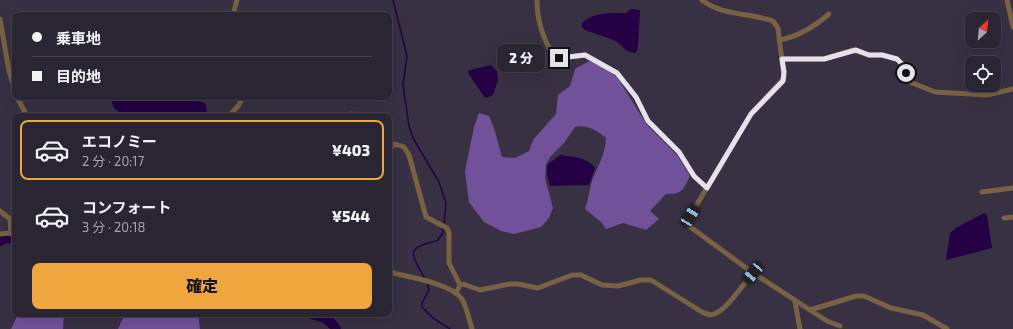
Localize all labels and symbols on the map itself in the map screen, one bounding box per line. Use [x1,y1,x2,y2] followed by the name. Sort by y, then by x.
[965,12,1001,48] north arrow
[497,44,545,72] callout: 2 分
[550,49,568,67] route end
[897,64,915,82] route start
[679,203,701,229] car
[741,260,765,286] car

